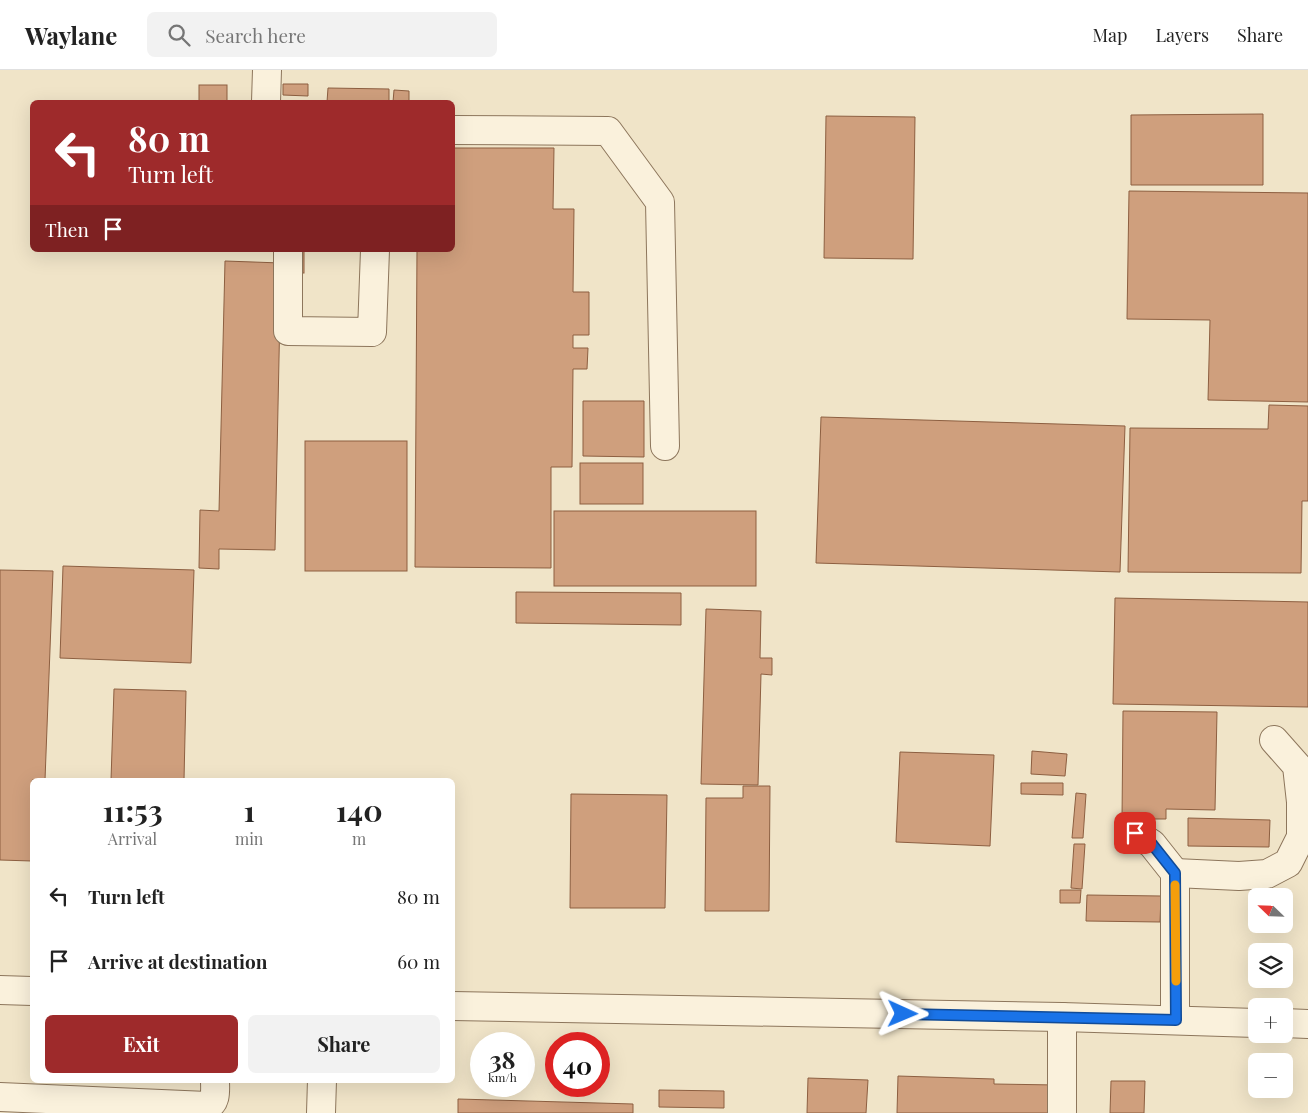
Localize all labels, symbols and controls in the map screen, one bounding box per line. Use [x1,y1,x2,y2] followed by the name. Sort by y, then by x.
[147,12,497,57] search box
[25,19,117,51] text: Waylane
[165,21,193,49] icon: search
[205,22,306,48] text: Search here
[1092,23,1127,47] text: Map
[1155,23,1209,47] text: Layers
[1237,23,1283,47] text: Share
[128,114,210,161] text: 80 m
[45,120,110,185] icon: left
[128,159,213,189] text: Turn left
[99,215,127,243] icon: arrive
[45,216,89,242] text: Then
[102,790,163,830] text: 11:53
[243,790,255,830] text: 1
[336,790,383,830] text: 140
[1114,812,1156,854] pin
[1121,819,1149,847] icon: arrive
[108,828,157,849] text: Arrival
[235,828,263,849] text: min
[352,828,366,849] text: m
[45,882,73,910] icon: left
[88,883,165,909] text: Turn left
[397,883,440,909] text: 80 m
[1248,888,1292,932] north arrow
[1248,888,1293,1098] map controls
[1248,943,1293,988] button: layers
[45,947,73,975] icon: arrive
[88,948,268,974] text: Arrive at destination
[397,948,440,974] text: 60 m
[876,987,928,1039] position arrow
[1248,998,1293,1043] button: +
[45,1015,238,1073] button: Exit
[248,1015,440,1073] button: Share
[545,1032,610,1097] speed limit sign: 40
[489,1042,516,1075] text: 38
[1248,1053,1293,1098] button: −
[488,1069,517,1085] text: km/h

